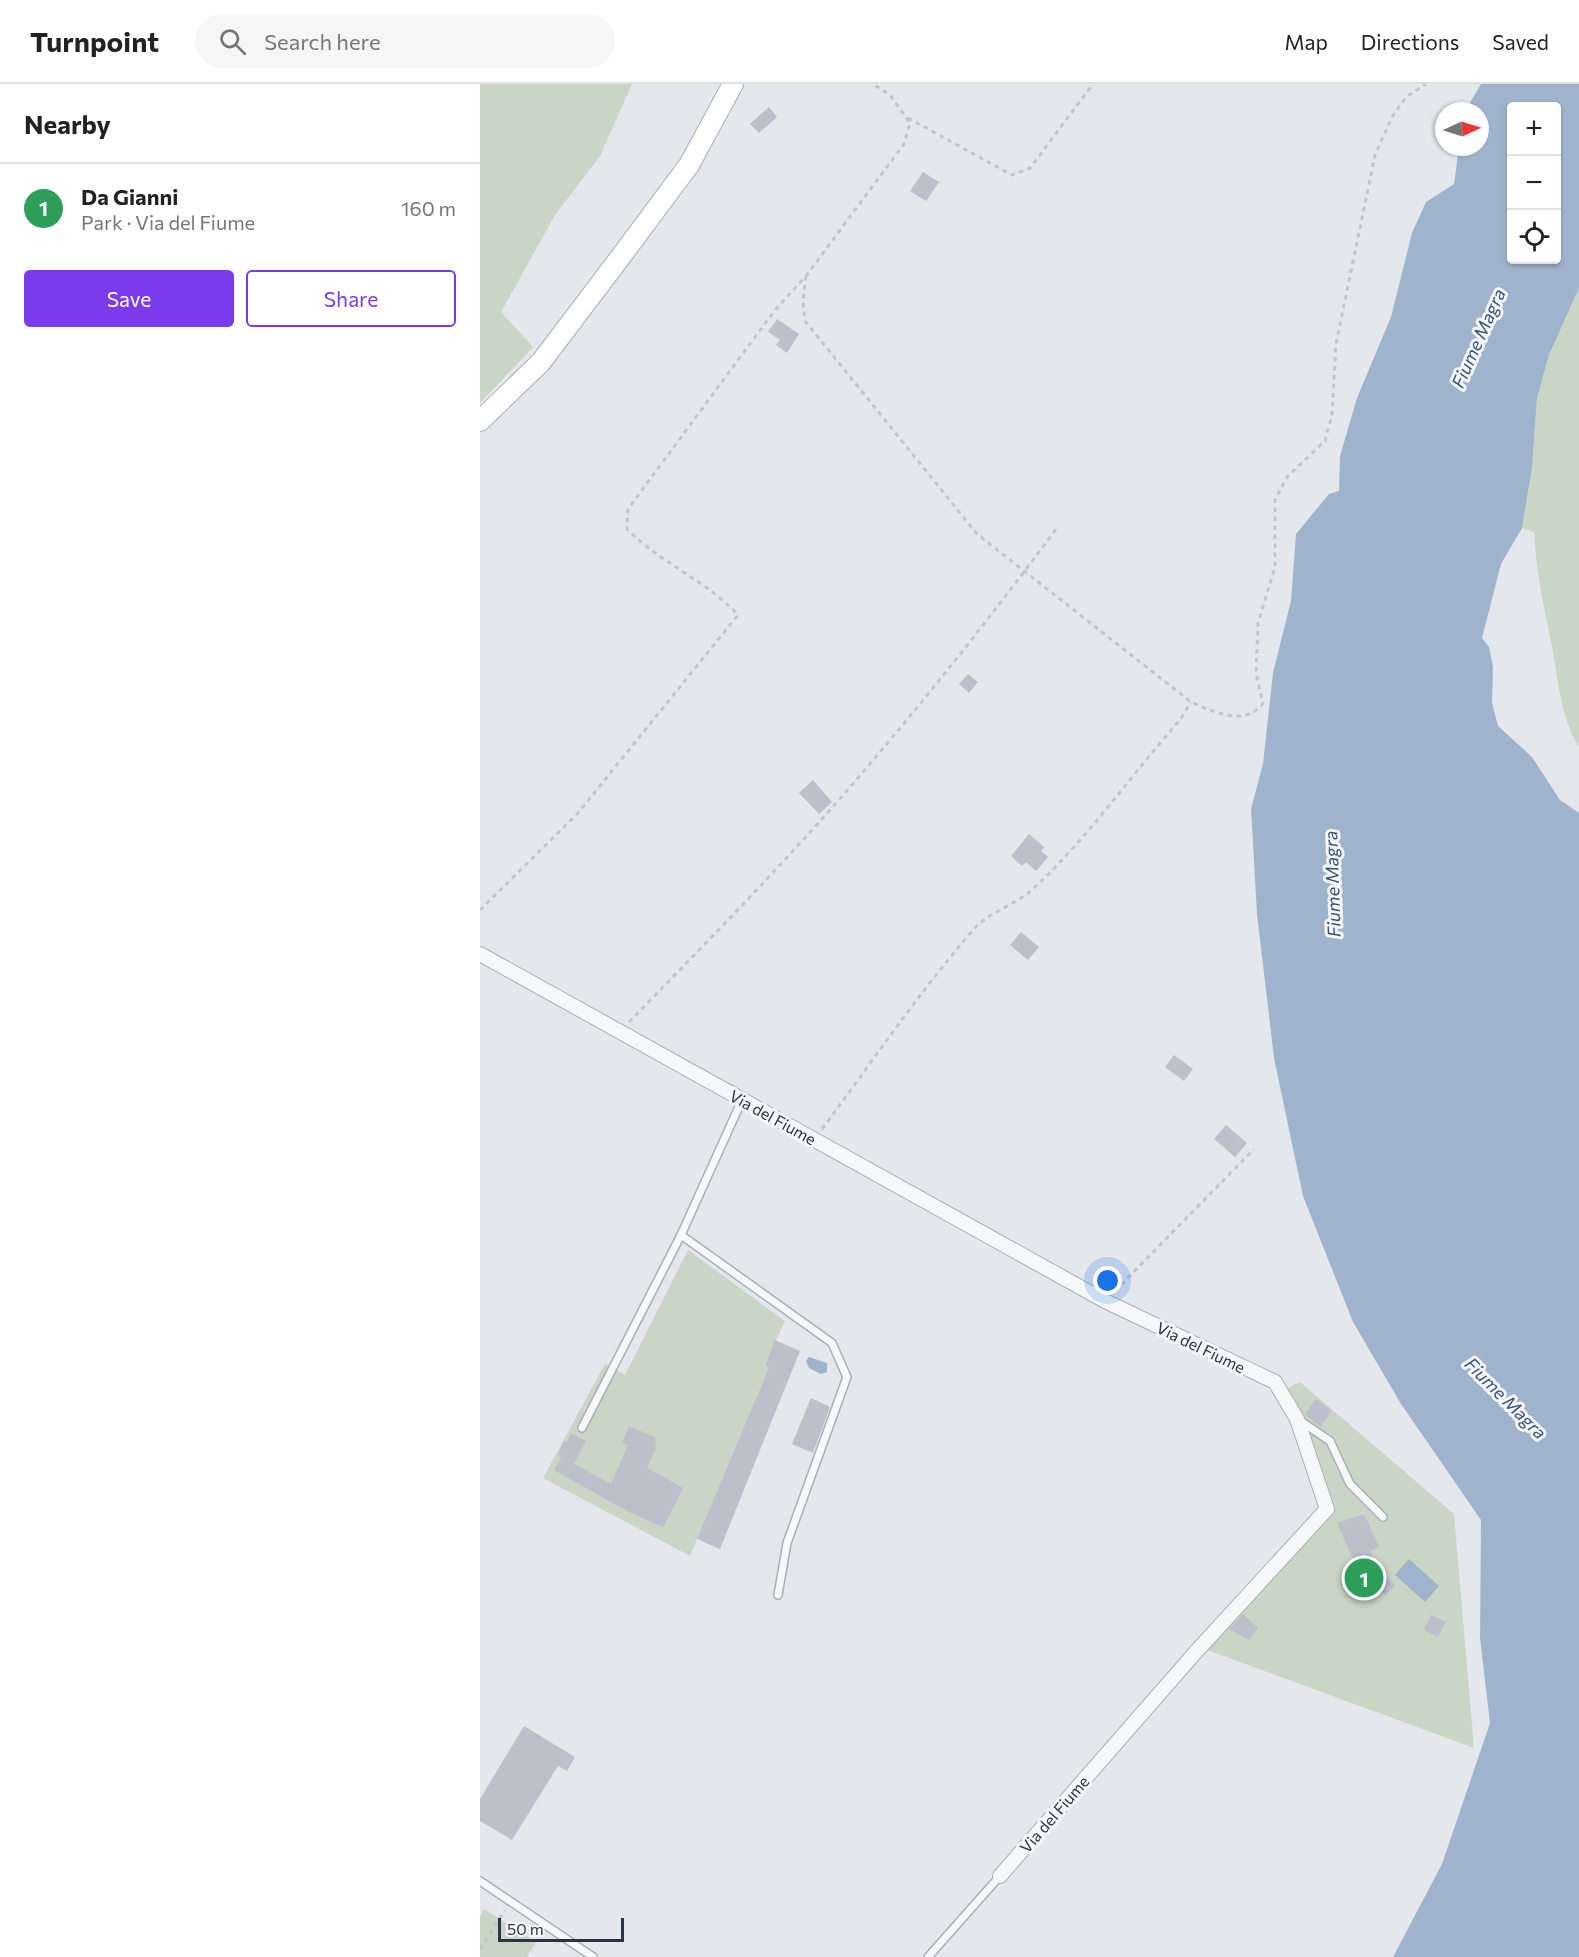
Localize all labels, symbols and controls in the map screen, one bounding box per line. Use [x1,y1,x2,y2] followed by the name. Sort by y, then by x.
[195,14,615,68] search box
[30,24,159,58] text: Turnpoint
[216,25,249,58] icon: search
[264,28,381,55] text: Search here
[1285,29,1328,54] text: Map
[1361,29,1459,54] text: Directions
[1492,29,1549,54] text: Saved
[1435,102,1489,156] north arrow
[1507,102,1561,264] map controls
[1507,102,1561,156] button: +
[24,108,111,139] text: Nearby
[1507,156,1561,210] button: −
[81,183,178,210] text: Da Gianni
[39,196,48,220] text: 1
[401,196,456,220] text: 160 m
[81,210,255,234] text: Park · Via del Fiume
[1507,210,1561,264] button: locate
[24,270,234,327] button: Save
[246,270,456,327] button: Share
[1446,285,1510,391] water label: Fiume Magra
[1319,830,1345,938] water label: Fiume Magra
[726,1085,820,1149] street label: Via del Fiume
[1093,1266,1122,1295] your location
[1154,1317,1248,1377] street label: Via del Fiume
[1461,1353,1551,1443] water label: Fiume Magra
[1344,1556,1384,1600] pin: 1
[1015,1772,1093,1856] street label: Via del Fiume
[498,1915,624,1942] scale bar
[507,1919,544,1938] text: 50 m

